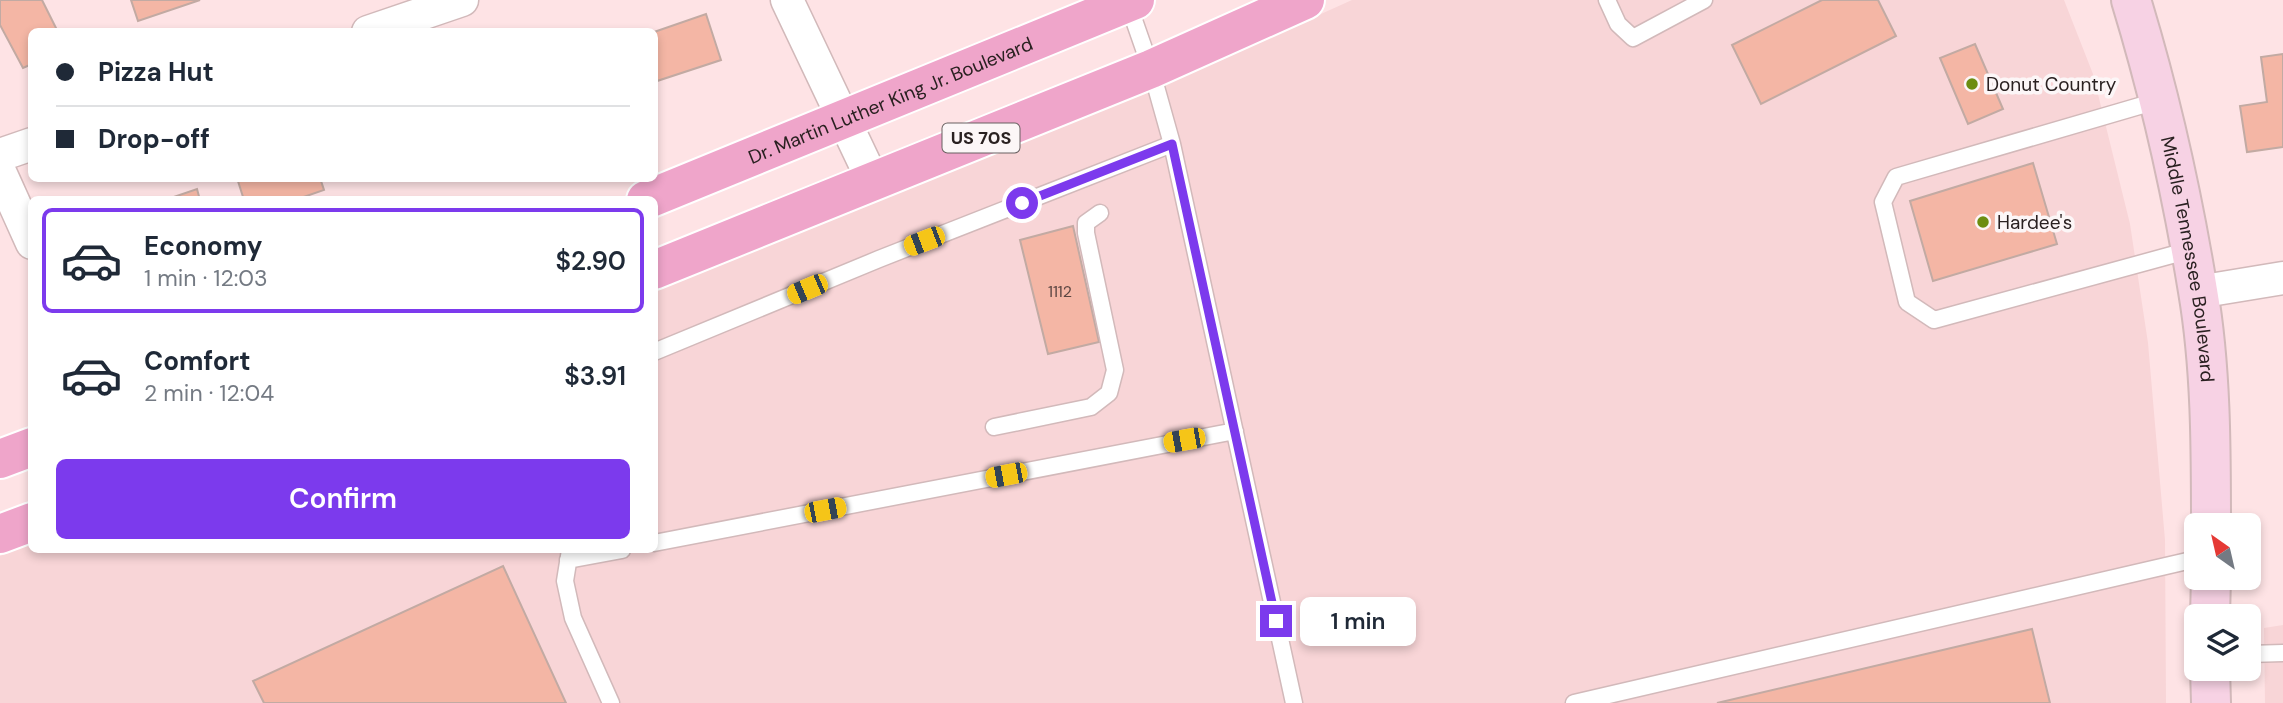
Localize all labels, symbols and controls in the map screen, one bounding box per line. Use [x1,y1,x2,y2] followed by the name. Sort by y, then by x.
[744,31,1037,170] street label: Dr. Martin Luther King Jr. Boulevard
[98,55,214,89] text: Pizza Hut
[1986,72,2117,97] place label: Donut Country
[1964,76,1980,92] marker: Donut Country
[98,122,210,156] text: Drop-off
[942,124,1020,153] road number: US 70S
[2155,134,2220,383] street label: Middle Tennessee Boulevard
[1006,187,1038,219] route start
[1997,210,2072,235] place label: Hardee's
[1975,214,1991,230] marker: Hardee's
[901,224,948,258] car
[60,229,123,292] icon: car
[144,229,262,263] text: Economy
[556,244,626,278] text: $2.90
[144,263,268,293] text: 1 min · 12:03
[784,271,831,307] car
[1048,281,1072,302] house number: 1112
[60,344,123,407] icon: car
[144,344,250,378] text: Comfort
[564,359,626,393] text: $3.91
[144,378,274,408] text: 2 min · 12:04
[1162,426,1207,454] car
[56,459,630,539] button: Confirm
[984,461,1029,489] car
[803,496,848,524] car
[2184,513,2261,590] north arrow
[2184,513,2261,681] map controls
[1300,596,1416,646] callout: 1 min
[2184,604,2261,681] button: layers
[1260,605,1292,637] route end
[1331,606,1385,636] text: 1 min

